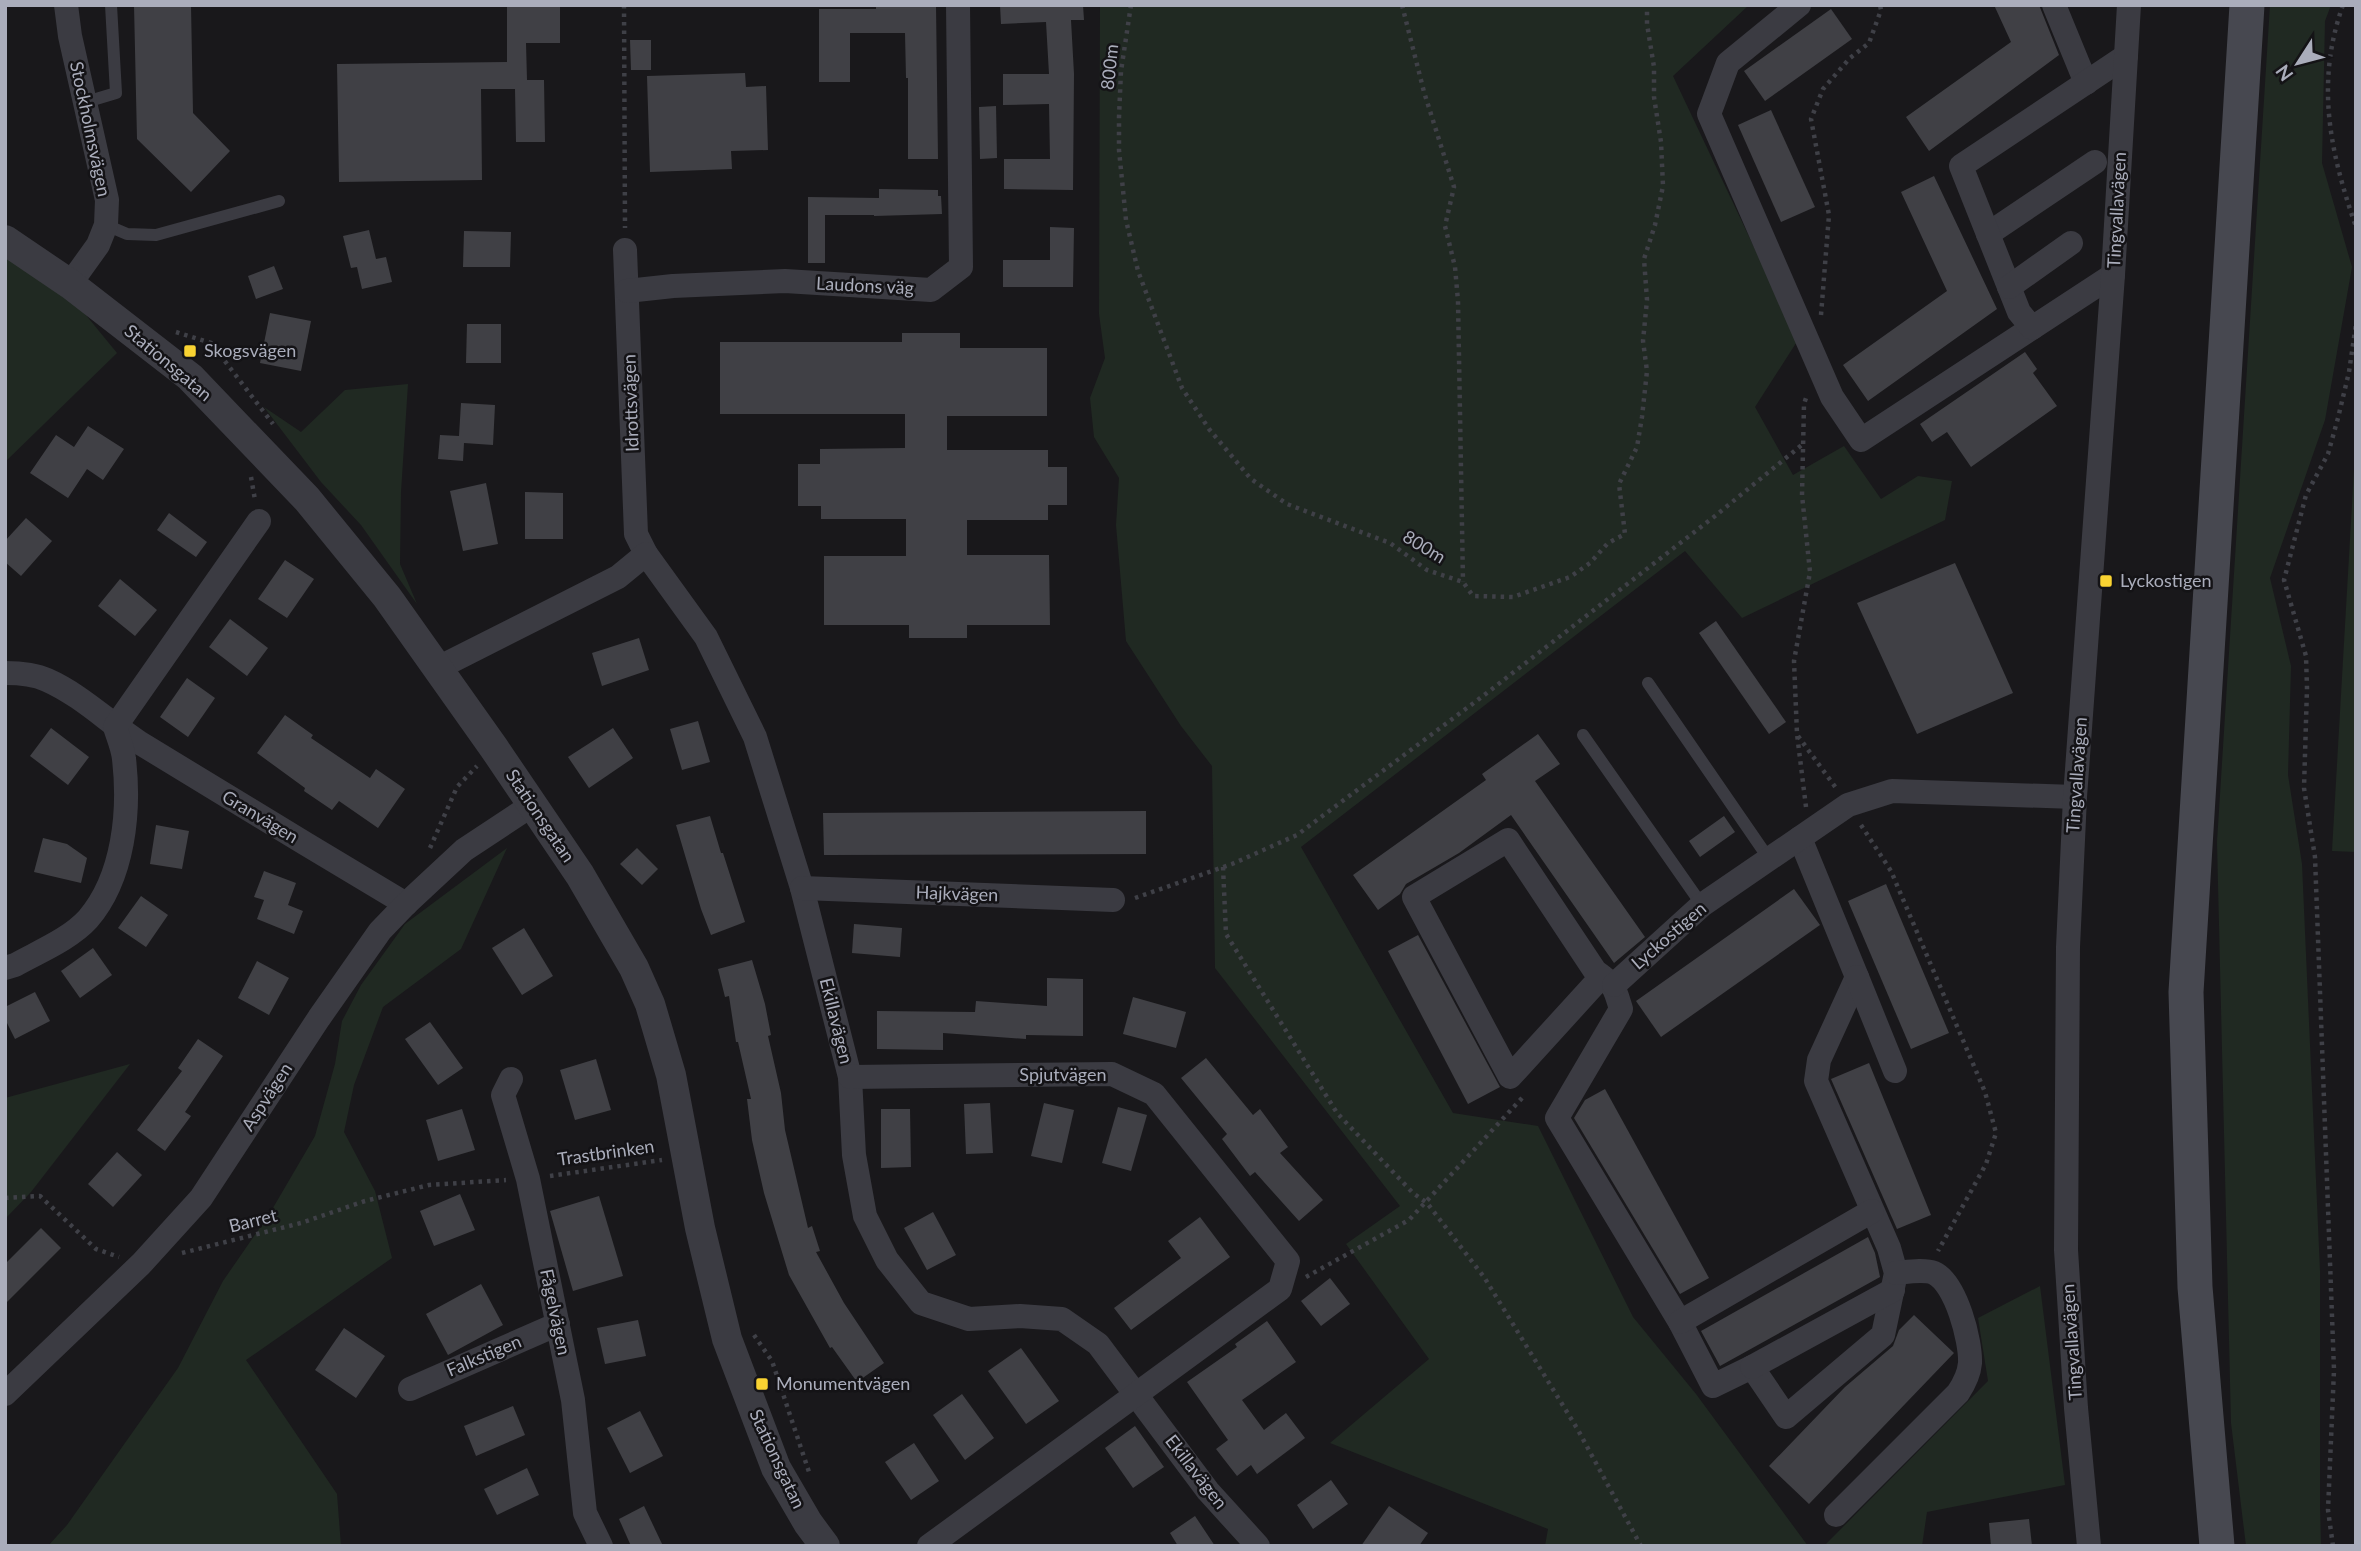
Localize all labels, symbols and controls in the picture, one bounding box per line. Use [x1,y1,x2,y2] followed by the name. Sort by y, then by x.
[2263,28,2333,98] north arrow
[1096,43,1122,91] street label: 800m
[66,59,116,198] street label: Stockholmsvägen
[2270,61,2297,86] text: N
[2102,151,2130,269] street label: Tingvallavägen
[816,271,915,299] street label: Laudons väg
[120,319,217,405] street label: Stationsgatan
[204,339,296,361] place label: Skogsvägen
[182,343,198,359] marker: Skogsvägen
[617,354,643,452] street label: Idrottsvägen
[1399,525,1450,567] street label: 800m
[2120,569,2212,591] place label: Lyckostigen
[2098,573,2114,589] marker: Lyckostigen
[2061,716,2091,834] street label: Tingvallavägen
[502,765,580,866] street label: Stationsgatan
[218,785,303,847] street label: Granvägen
[915,881,999,905] street label: Hajkvägen
[1627,897,1710,974] street label: Lyckostigen
[816,975,858,1066] street label: Ekillavägen
[236,1058,296,1135] street label: Aspvägen
[1019,1063,1107,1085] street label: Spjutvägen
[556,1134,656,1170] street label: Trastbrinken
[226,1203,280,1237] street label: Barret
[536,1267,576,1357] street label: Fågelvägen
[2056,1283,2086,1401] street label: Tingvallavägen
[443,1330,524,1381] street label: Falkstigen
[776,1372,910,1394] place label: Monumentvägen
[754,1376,770,1392] marker: Monumentvägen
[745,1405,811,1512] street label: Stationsgatan
[1161,1430,1232,1513] street label: Ekillavägen

